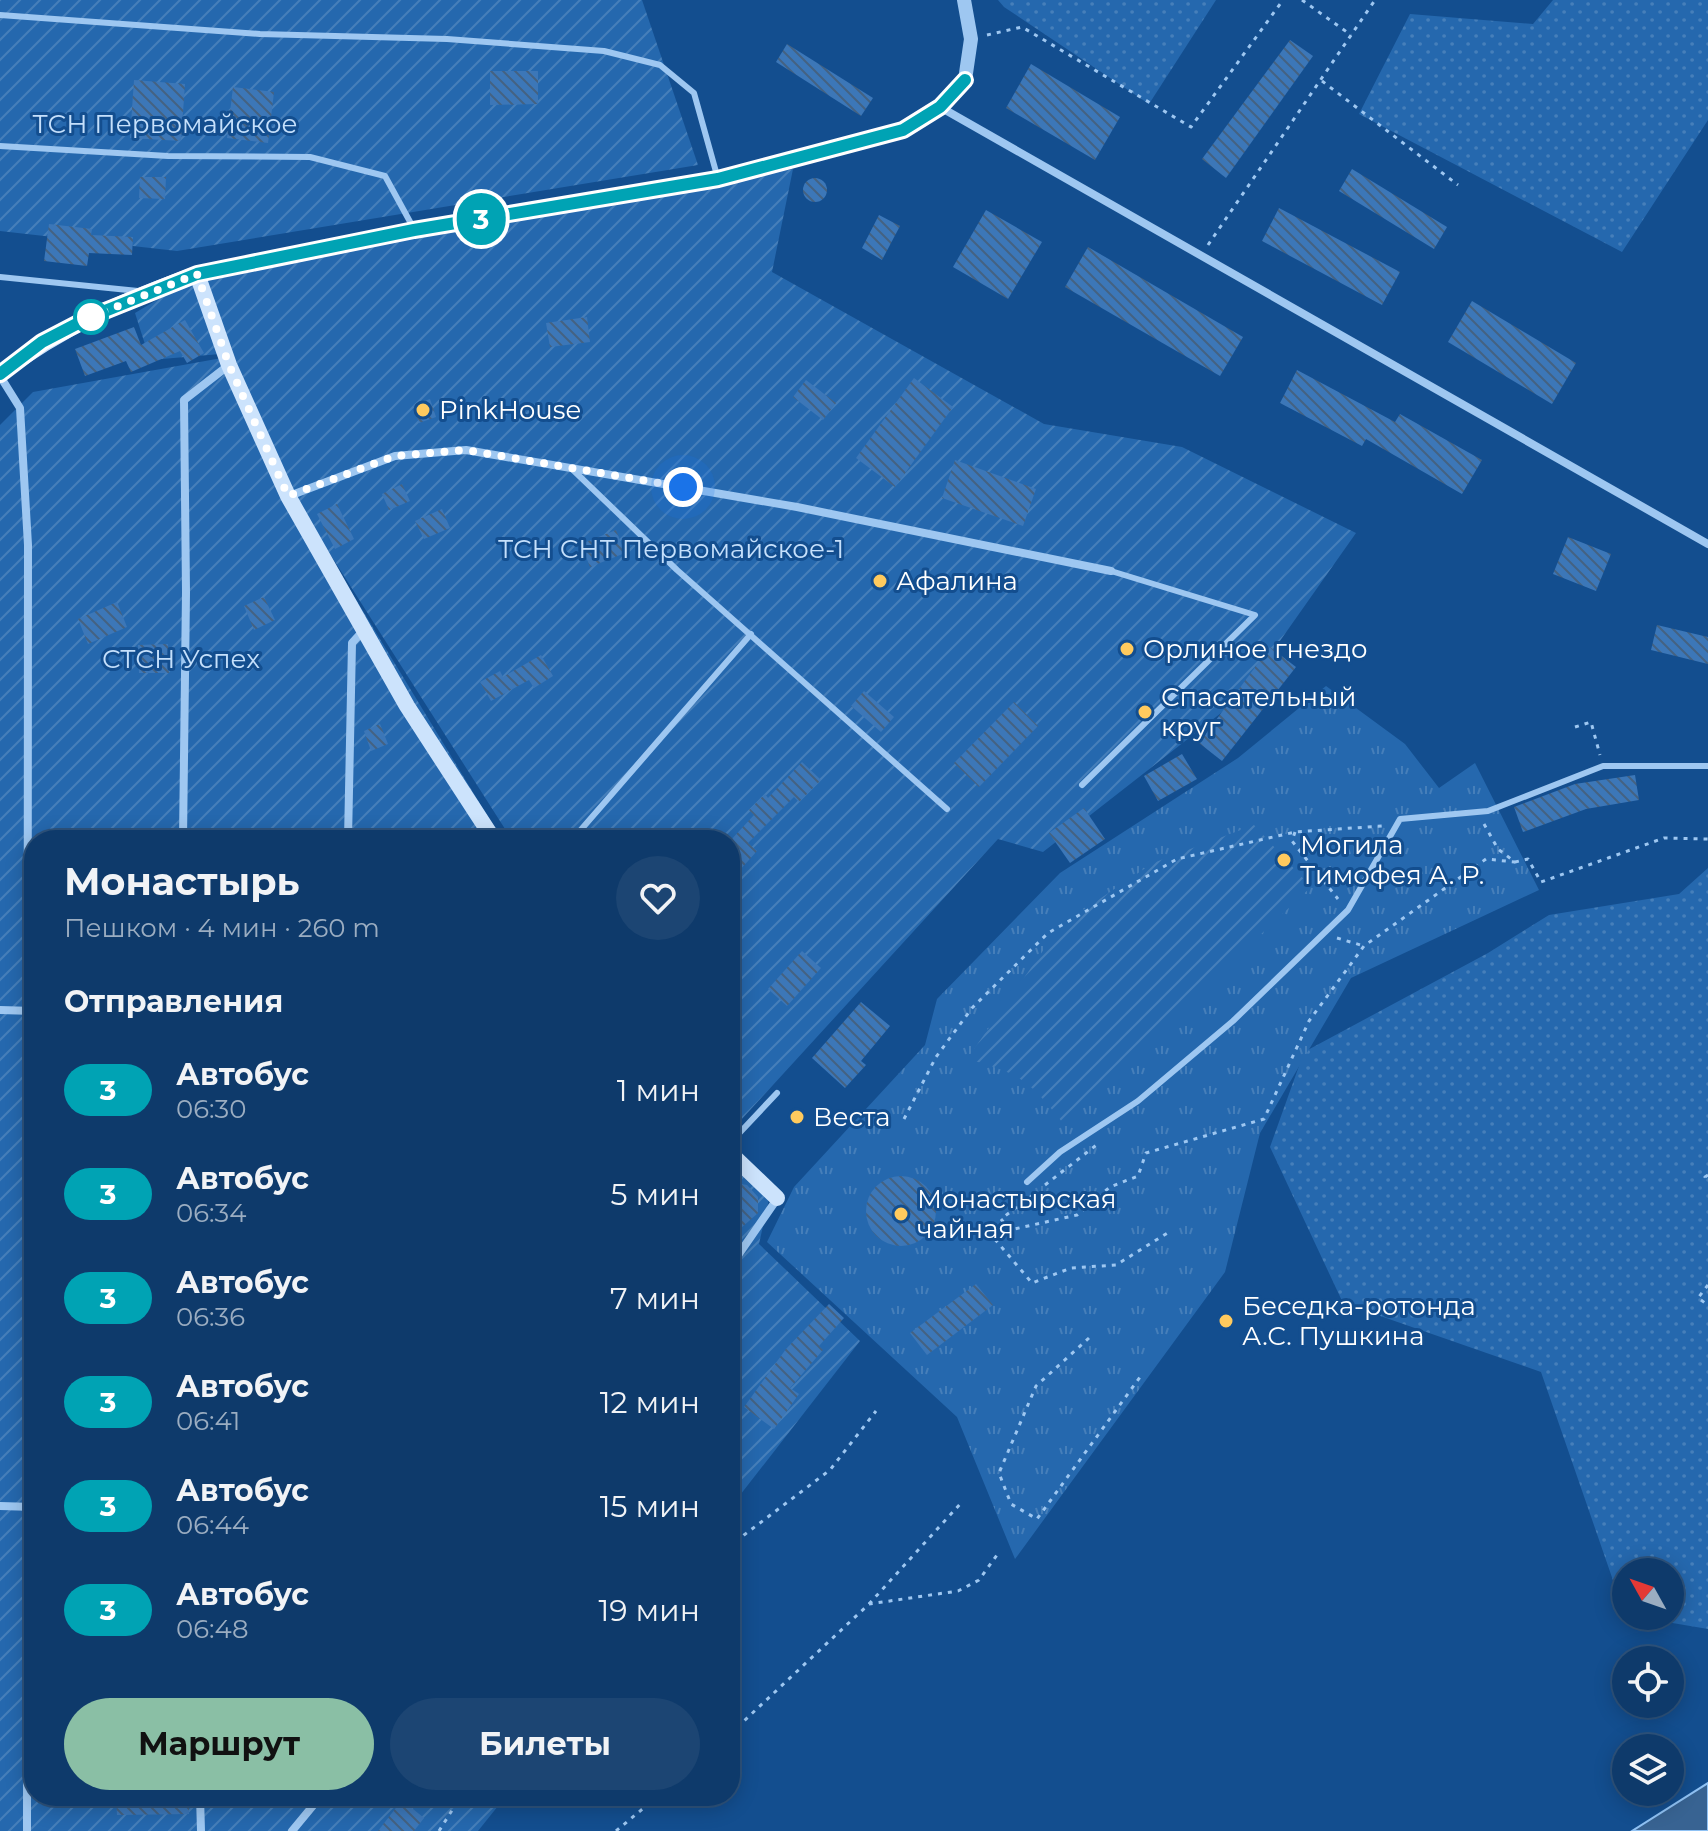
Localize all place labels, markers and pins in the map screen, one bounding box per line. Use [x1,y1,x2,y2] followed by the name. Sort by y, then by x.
[74,300,108,334] unlabelled marker
[439,394,581,426] place label: PinkHouse
[414,401,432,419] marker: PinkHouse
[896,565,1018,597] place label: Афалина
[871,572,889,590] marker: Афалина
[1143,633,1368,665] place label: Орлиное гнездо
[1118,640,1136,658] marker: Орлиное гнездо
[1161,681,1356,743] place label: Спасательный круг
[1136,703,1154,721] marker: Спасательный круг
[1300,829,1484,891] place label: Могила Тимофея А. Р.
[1275,851,1293,869] marker: Могила Тимофея А. Р.
[813,1101,890,1133] place label: Веста
[788,1108,806,1126] marker: Веста
[917,1183,1117,1245] place label: Монастырская чайная
[892,1205,910,1223] marker: Монастырская чайная
[1242,1290,1476,1352] place label: Беседка-ротонда А.С. Пушкина
[1217,1312,1235,1330] marker: Беседка-ротонда А.С. Пушкина

